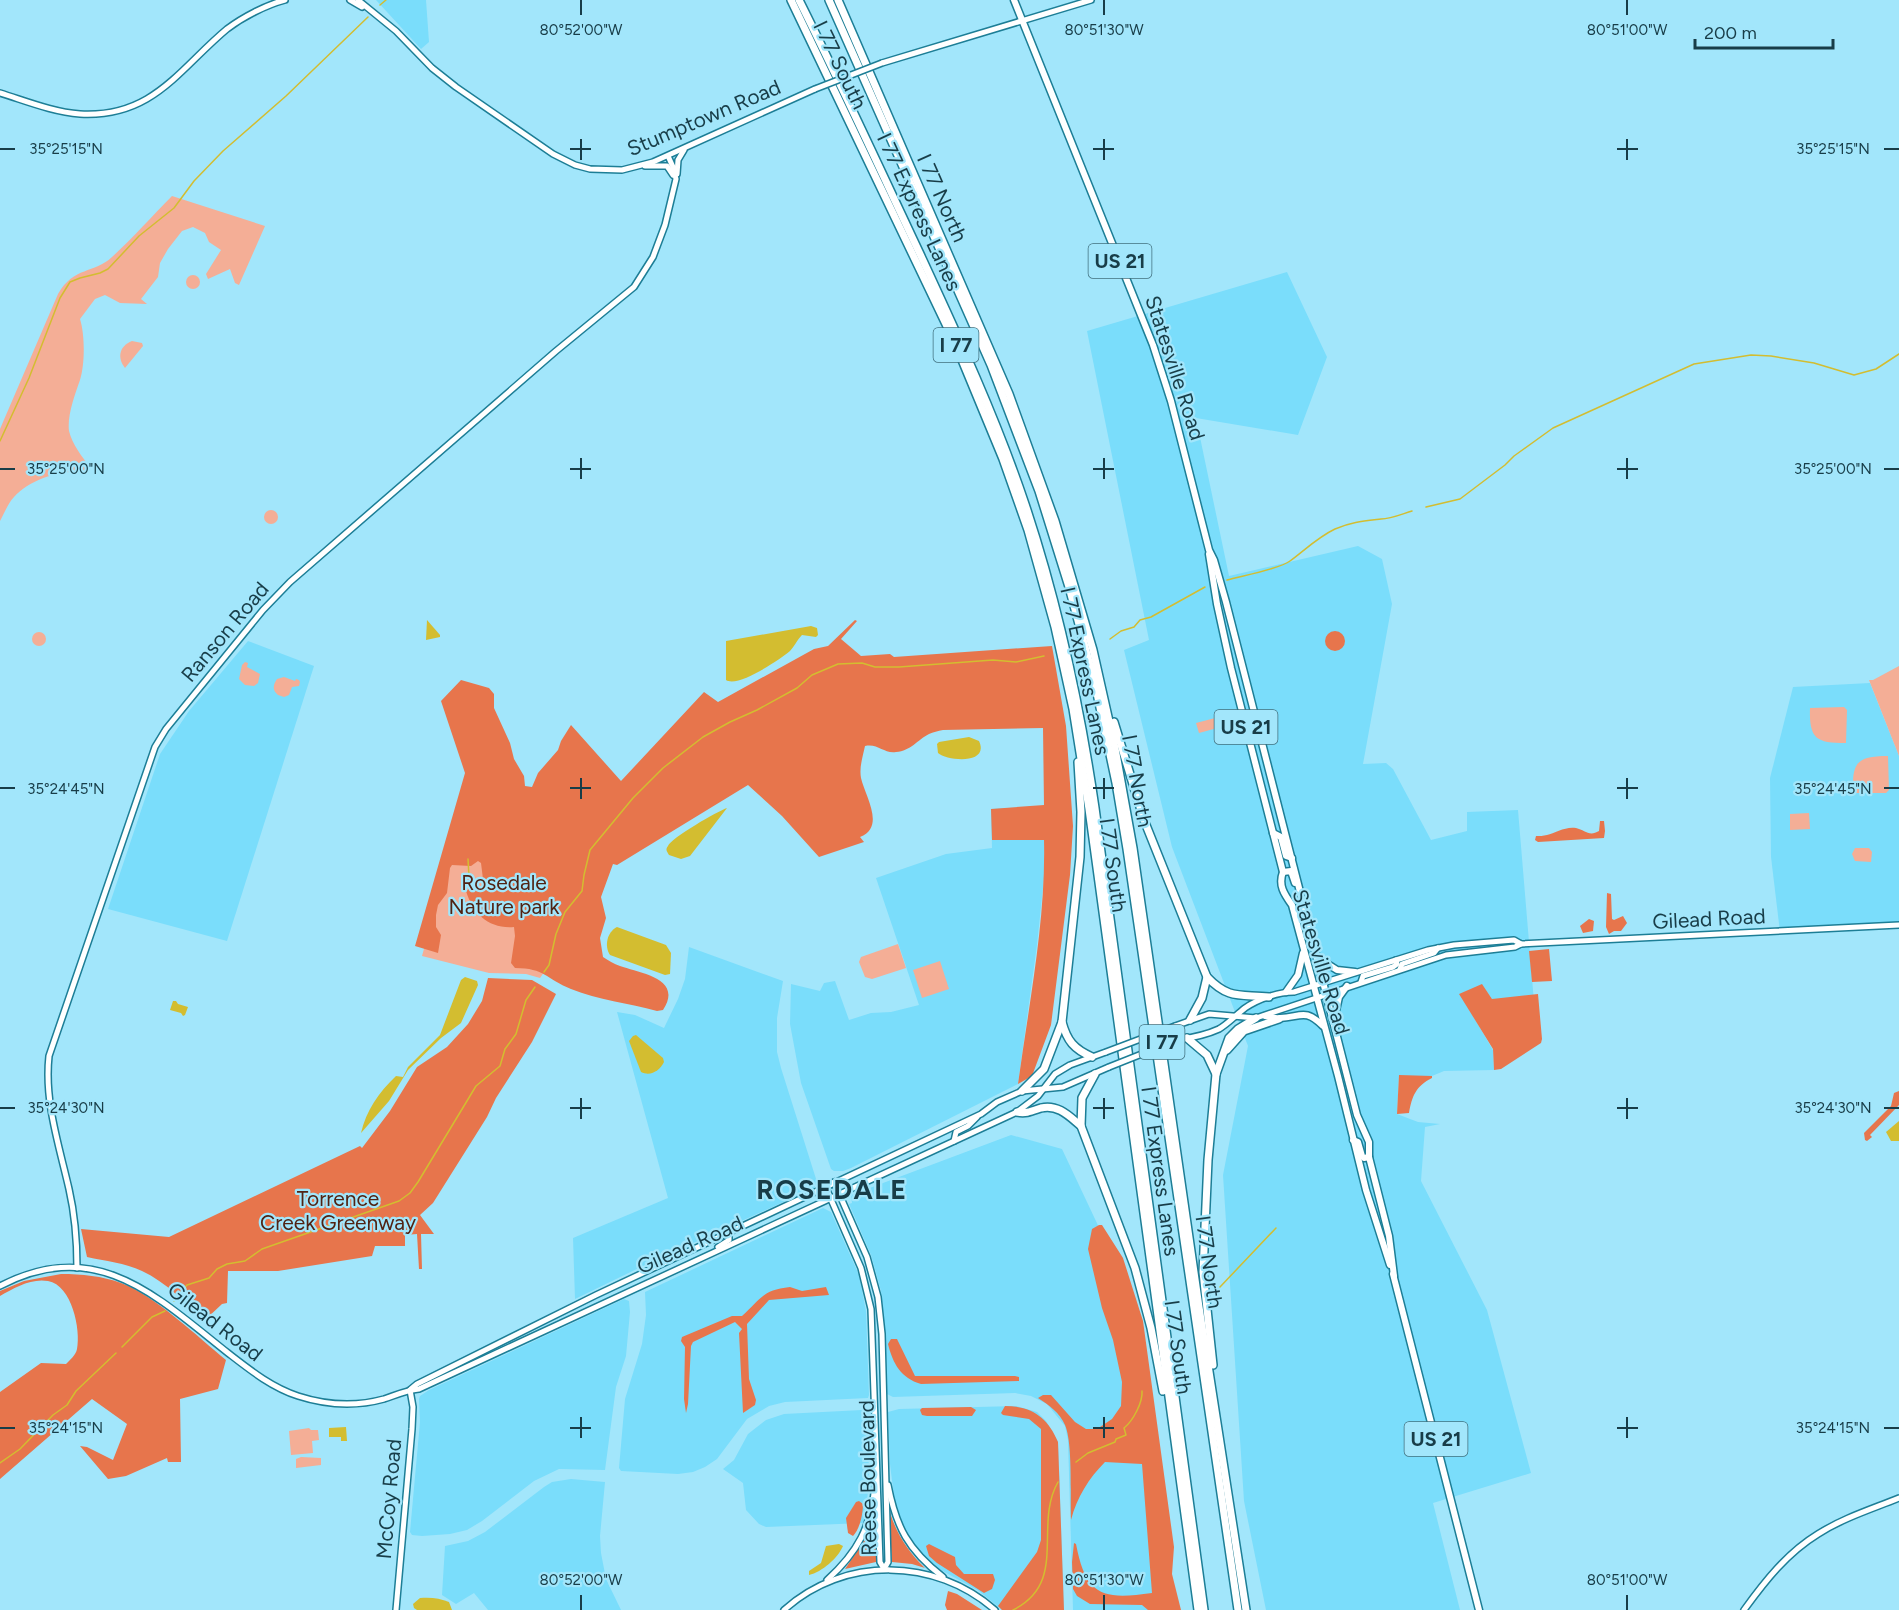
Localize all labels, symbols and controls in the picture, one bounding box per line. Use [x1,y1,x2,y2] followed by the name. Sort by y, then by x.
[1695,12,1833,50] scale bar
[808,17,873,113] street label: I 77 South
[540,21,623,39] text: 80°52'00"W
[1064,21,1144,39] text: 80°51'30"W
[1587,21,1668,39] text: 80°51'00"W
[1704,22,1757,44] text: 200 m
[623,74,784,161] street label: Stumptown Road
[872,129,967,295] street label: I 77 Express Lanes
[29,140,103,158] text: 35°25'15"N
[1796,140,1870,158] text: 35°25'15"N
[912,150,973,246] street label: I 77 North
[1088,244,1152,278] road number: US 21
[1140,292,1211,443] street label: Statesville Road
[934,328,978,362] road number: I 77
[27,460,105,478] text: 35°25'00"N
[1794,460,1872,478] text: 35°25'00"N
[176,577,274,687] street label: Ranson Road
[1055,584,1116,757] street label: I 77 Express Lanes
[1214,710,1278,744] road number: US 21
[1117,733,1158,829] street label: I 77 North
[27,780,105,798] text: 35°24'45"N
[1794,780,1872,798] text: 35°24'45"N
[1095,816,1132,914] street label: I 77 South
[449,870,560,919] park label: Rosedale Nature park
[1288,886,1355,1038] street label: Statesville Road
[1652,903,1766,934] street label: Gilead Road
[1140,1025,1184,1059] road number: I 77
[1136,1084,1185,1258] street label: I 77 Express Lanes
[27,1099,105,1117] text: 35°24'30"N
[1794,1099,1872,1117] text: 35°24'30"N
[756,1173,908,1206] district label: ROSEDALE
[260,1186,416,1235] park label: Torrence Creek Greenway
[633,1210,747,1279] street label: Gilead Road
[1191,1214,1228,1310] street label: I 77 North
[163,1277,268,1366] street label: Gilead Road
[1160,1298,1197,1396] street label: I 77 South
[854,1400,881,1556] street label: Reese Boulevard
[29,1419,103,1437] text: 35°24'15"N
[1796,1419,1870,1437] text: 35°24'15"N
[1404,1422,1468,1456] road number: US 21
[371,1438,406,1560] street label: McCoy Road
[540,1571,623,1589] text: 80°52'00"W
[1064,1571,1144,1589] text: 80°51'30"W
[1587,1571,1668,1589] text: 80°51'00"W

